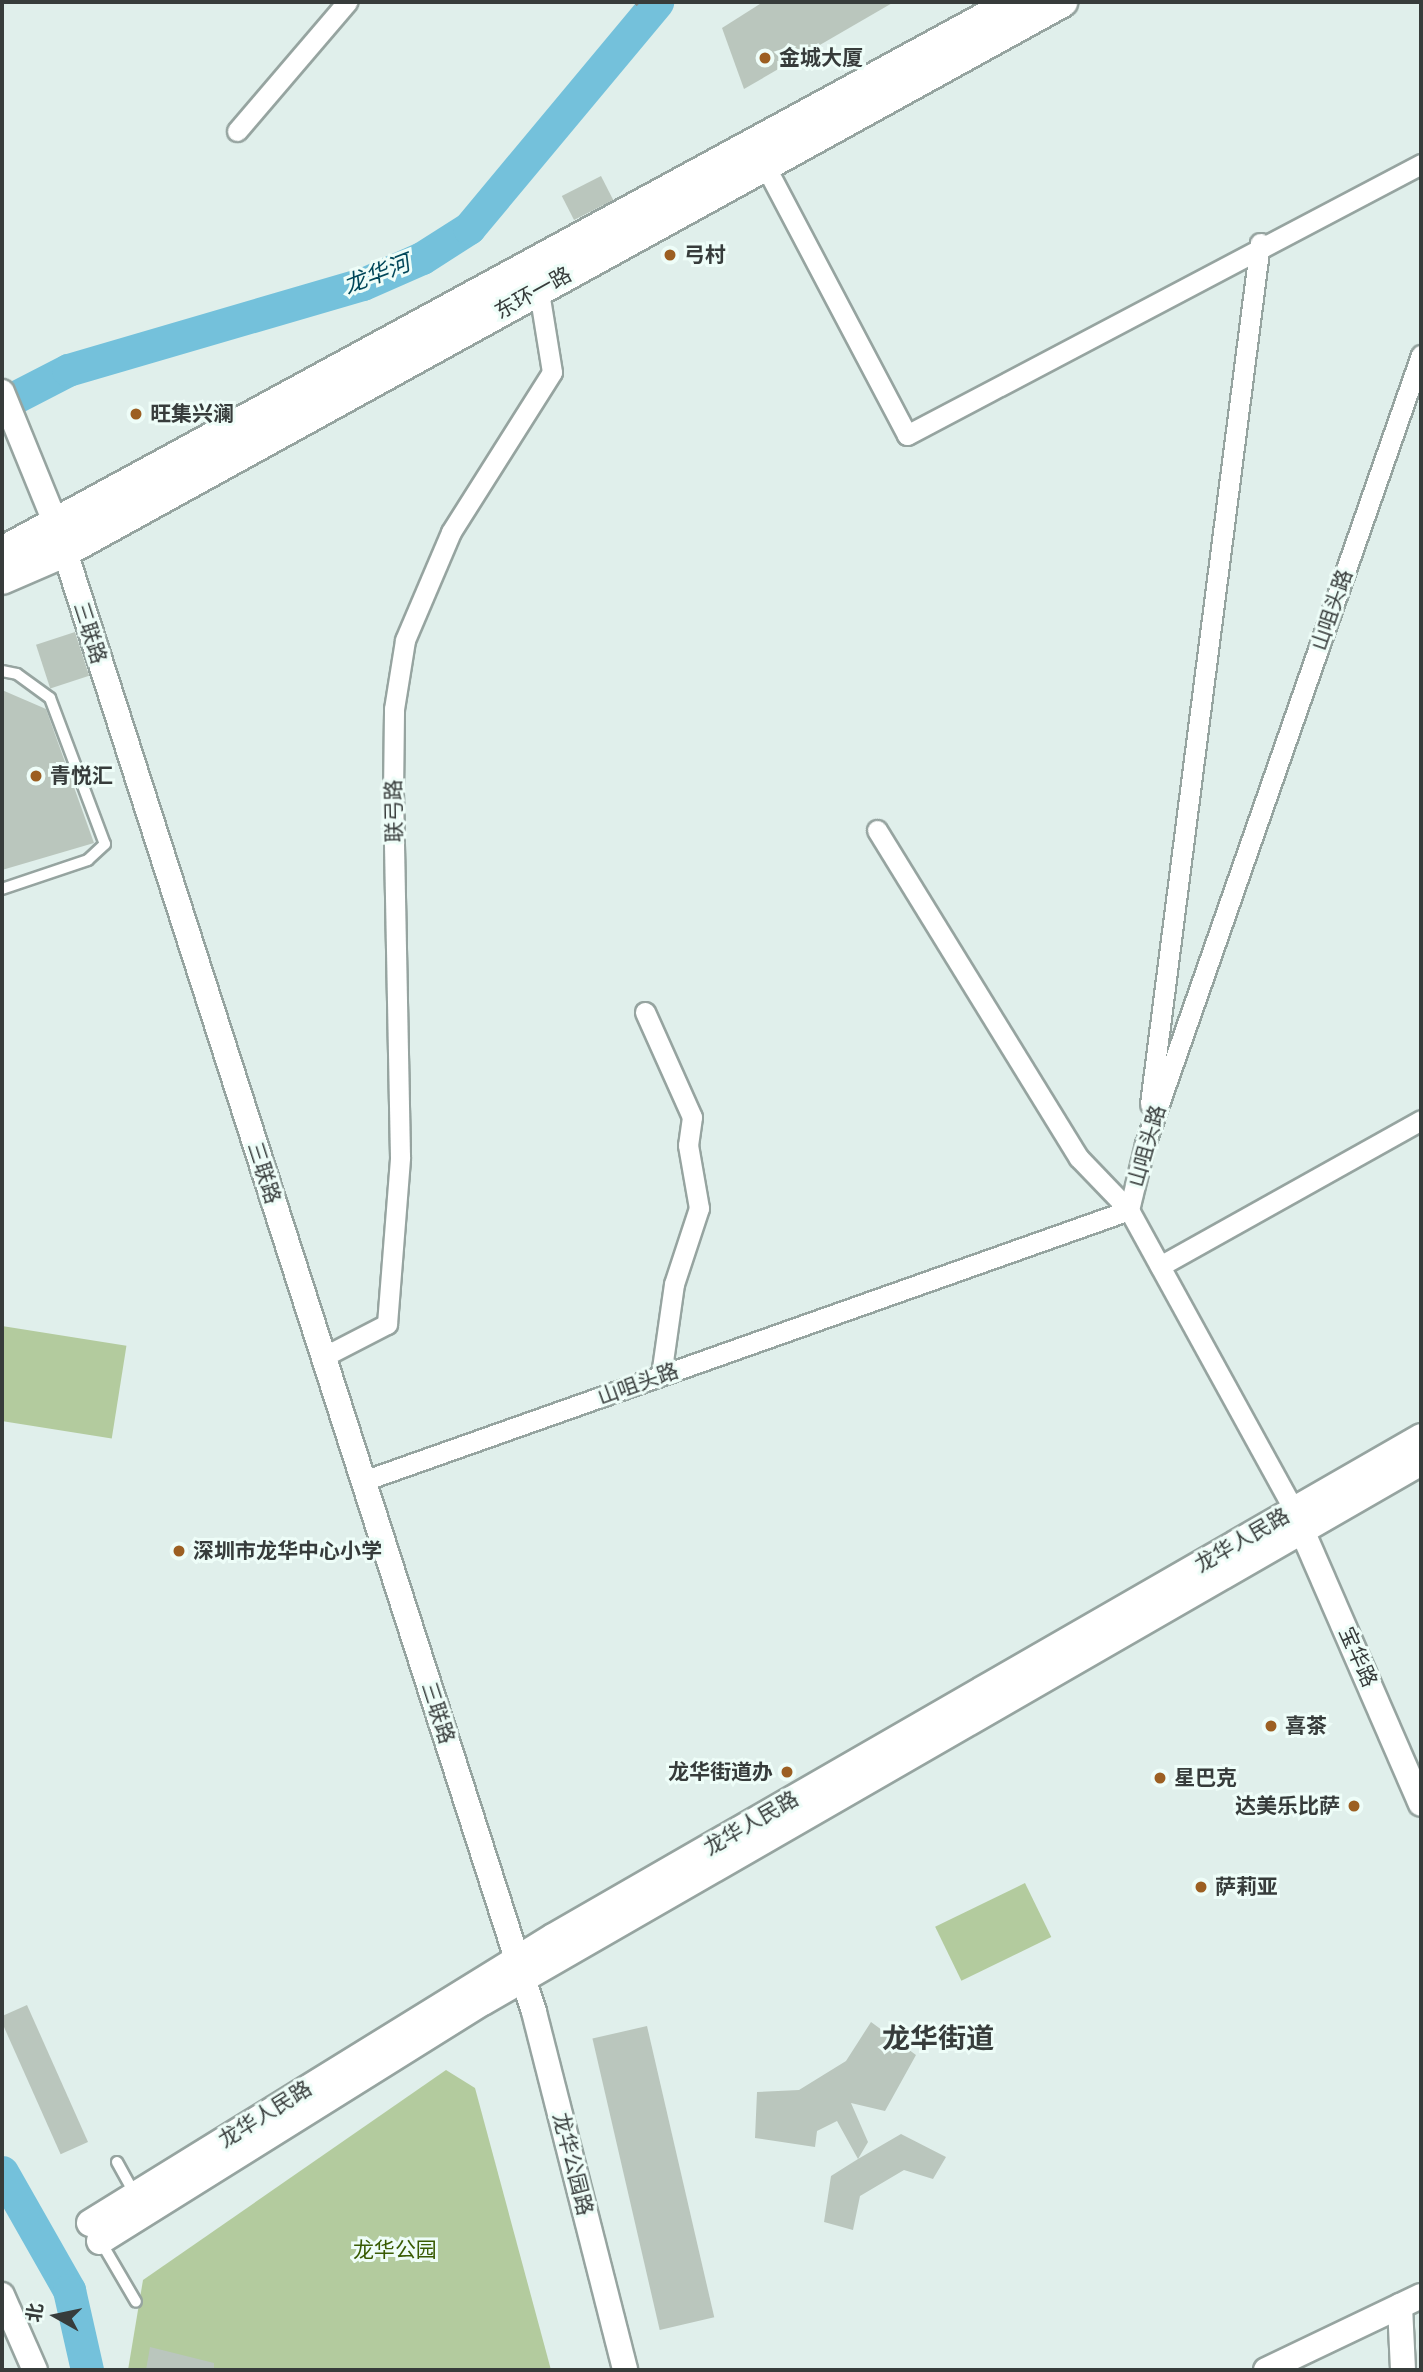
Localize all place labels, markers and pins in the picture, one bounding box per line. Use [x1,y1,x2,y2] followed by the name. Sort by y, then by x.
[779,45,863,71] place label: 金城大厦
[757,50,773,66] marker: 金城大厦
[684,242,726,268] place label: 弓村
[662,247,678,263] marker: 弓村
[150,401,234,427] place label: 旺集兴澜
[128,406,144,422] marker: 旺集兴澜
[50,763,113,789] place label: 青悦汇
[28,768,44,784] marker: 青悦汇
[193,1538,382,1564] place label: 深圳市龙华中心小学
[171,1543,187,1559] marker: 深圳市龙华中心小学
[1285,1713,1327,1739] place label: 喜茶
[1263,1718,1279,1734] marker: 喜茶
[668,1759,773,1785] place label: 龙华街道办
[779,1764,795,1780] marker: 龙华街道办
[1174,1765,1237,1791] place label: 星巴克
[1152,1770,1168,1786] marker: 星巴克
[1235,1793,1340,1819] place label: 达美乐比萨
[1346,1798,1362,1814] marker: 达美乐比萨
[1215,1874,1278,1900] place label: 萨莉亚
[1193,1879,1209,1895] marker: 萨莉亚

